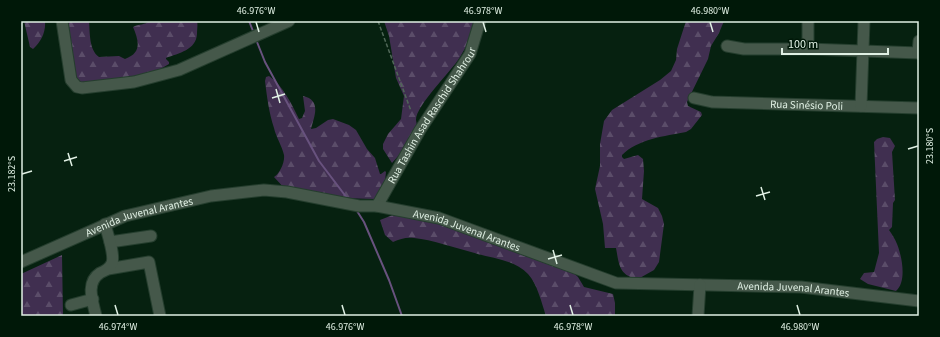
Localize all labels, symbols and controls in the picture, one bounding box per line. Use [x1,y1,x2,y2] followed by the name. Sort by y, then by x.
[237,4,275,18] text: 46.976°W
[464,4,502,18] text: 46.978°W
[691,4,729,18] text: 46.980°W
[782,30,888,56] scale bar
[788,36,818,53] text: 100 m
[384,45,479,186] street label: Rua Tashin Asad Raschid Shahrour
[770,96,843,113] street label: Rua Sinésio Poli
[923,128,937,164] text: 23.180°S
[5,156,19,192] text: 23.182°S
[83,193,195,240] street label: Avenida Juvenal Arantes
[412,206,523,255] street label: Avenida Juvenal Arantes
[737,278,851,300] street label: Avenida Juvenal Arantes
[99,320,137,334] text: 46.974°W
[326,320,364,334] text: 46.976°W
[554,320,592,334] text: 46.978°W
[781,320,819,334] text: 46.980°W

